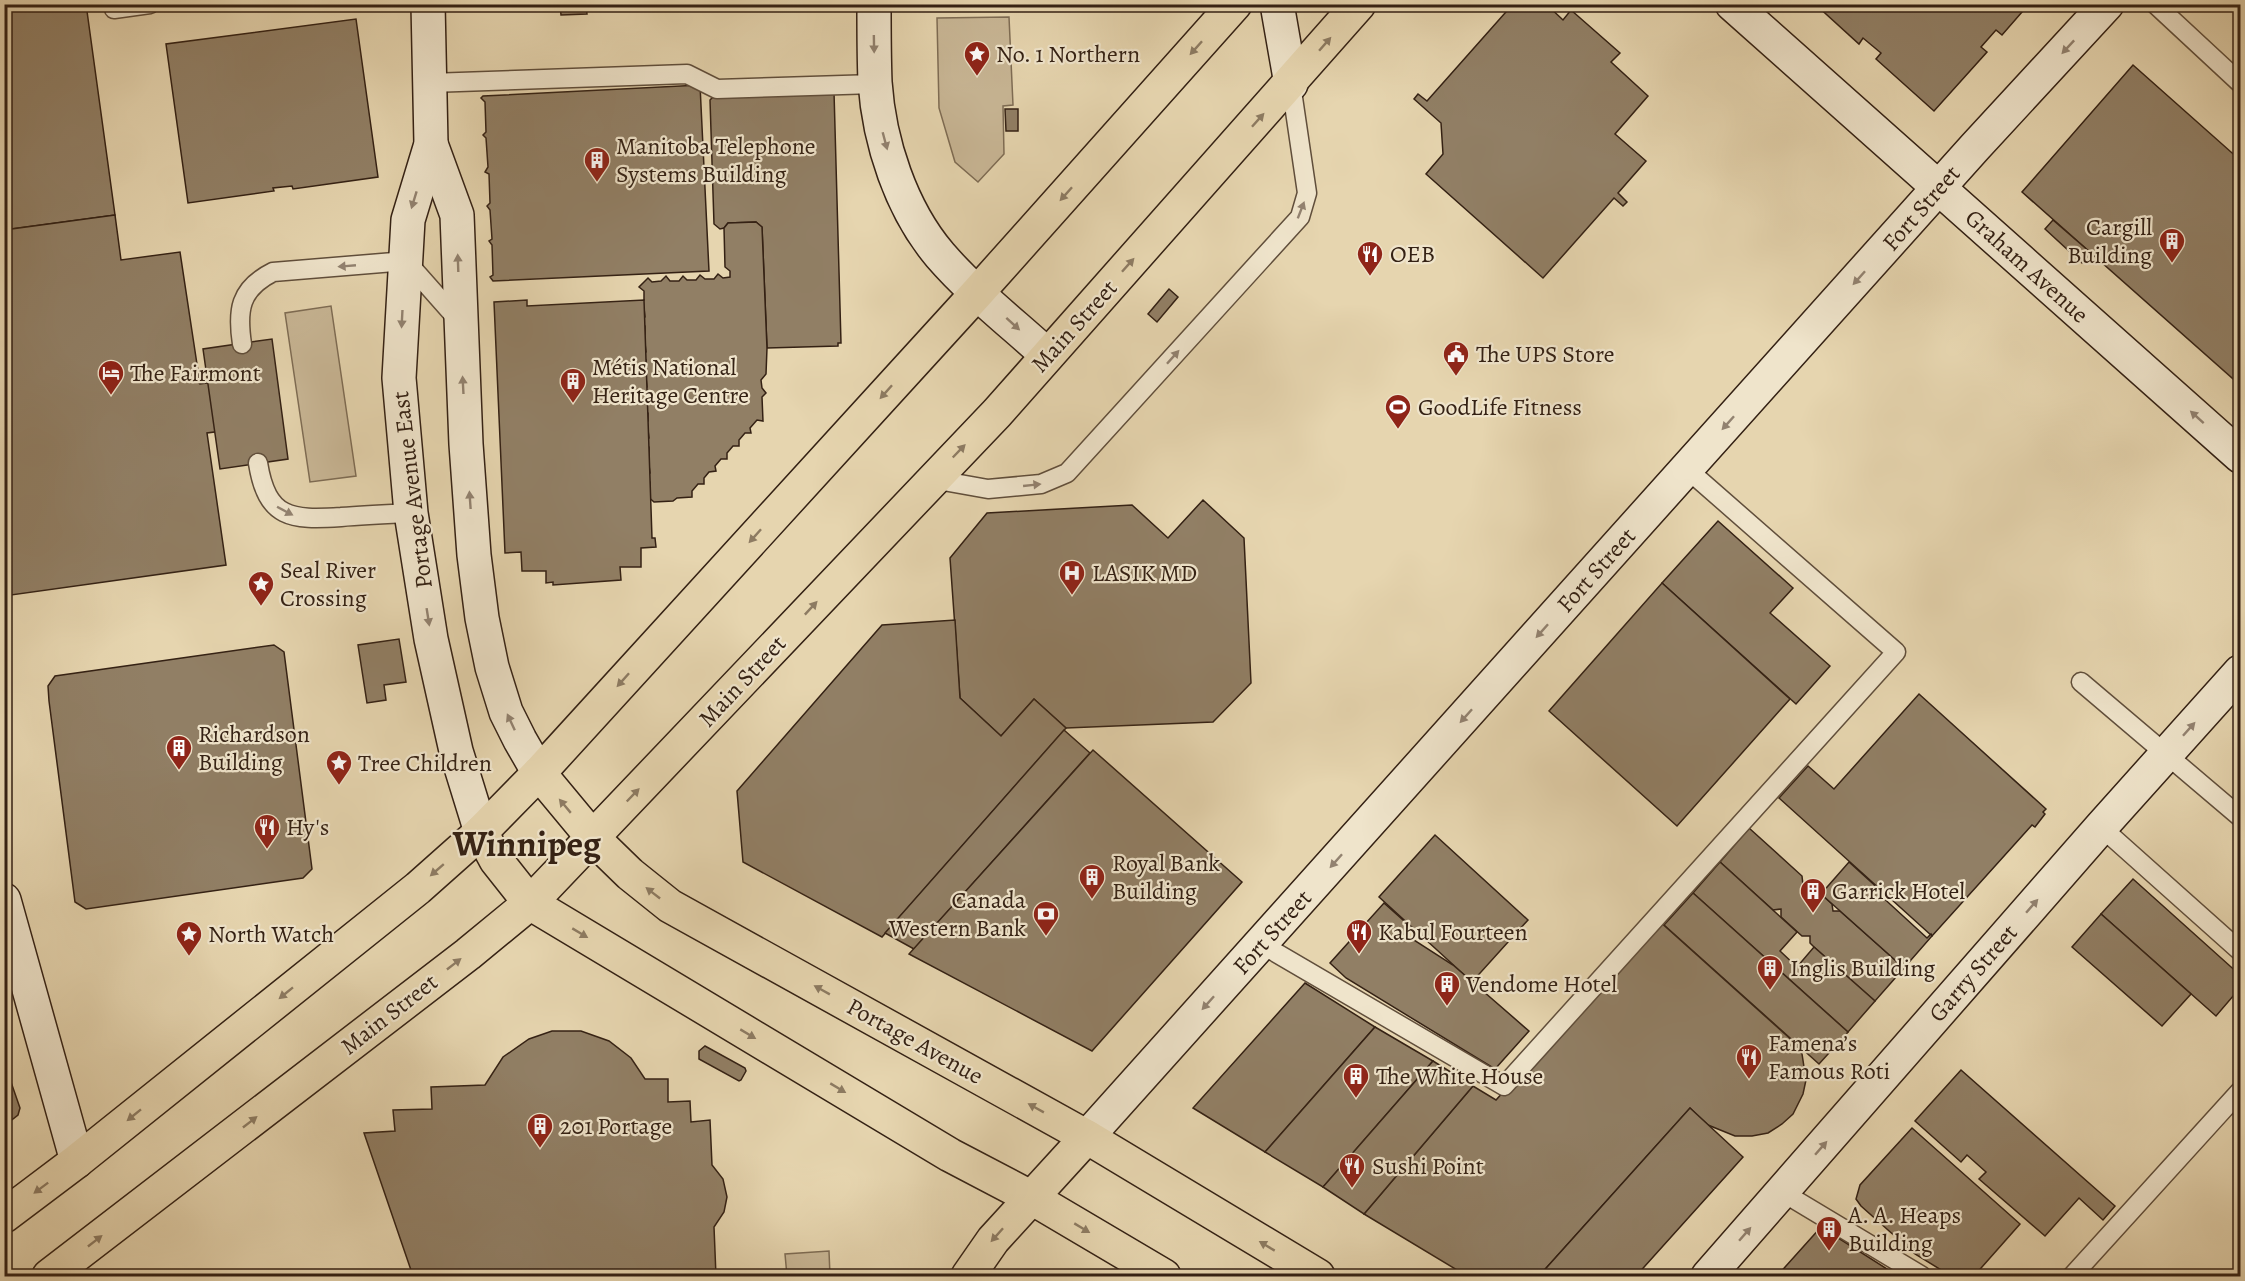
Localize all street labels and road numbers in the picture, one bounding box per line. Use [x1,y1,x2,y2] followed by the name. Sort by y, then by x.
[1875,158,1967,258] street label: Fort Street
[1958,202,2096,330] street label: Graham Avenue
[1024,273,1124,379] street label: Main Street
[384,389,440,591] street label: Portage Avenue East
[1549,521,1643,619] street label: Fort Street
[691,628,793,734] street label: Main Street
[1225,883,1319,981] street label: Fort Street
[1922,917,2025,1029] street label: Garry Street
[334,966,444,1062] street label: Main Street
[841,990,989,1092] street label: Portage Avenue

